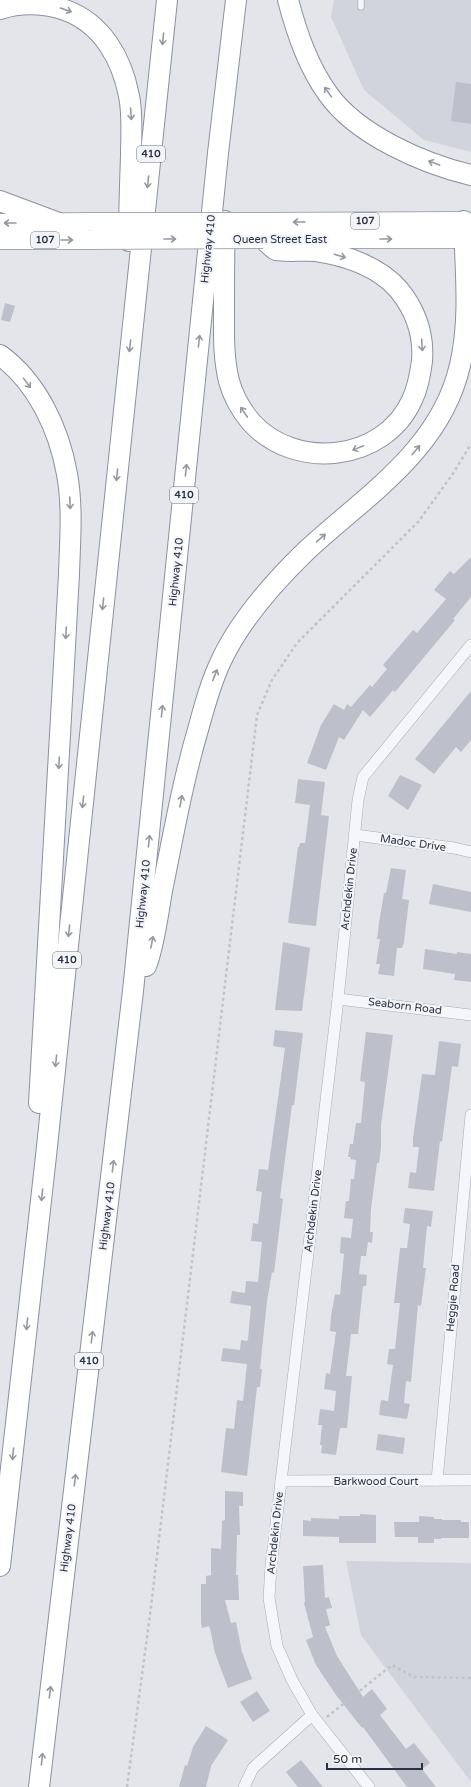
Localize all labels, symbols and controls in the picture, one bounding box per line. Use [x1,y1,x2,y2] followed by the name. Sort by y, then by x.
[59,7,72,14] one-way arrow
[159,32,167,45] one-way arrow
[324,87,332,98] one-way arrow
[127,107,134,120] one-way arrow
[137,146,165,162] road number: 410
[428,159,440,167] one-way arrow
[144,175,151,188] one-way arrow
[351,213,379,229] road number: 107
[198,214,218,284] street label: Highway 410
[293,218,306,226] one-way arrow
[4,219,17,227] one-way arrow
[31,232,59,248] road number: 107
[233,233,327,246] street label: Queen Street East
[163,235,176,243] one-way arrow
[379,235,392,243] one-way arrow
[60,236,73,244] one-way arrow
[333,253,346,260] one-way arrow
[195,335,203,348] one-way arrow
[418,338,425,351] one-way arrow
[127,339,134,352] one-way arrow
[23,377,32,388] one-way arrow
[240,407,248,418] one-way arrow
[353,444,365,452] one-way arrow
[412,445,421,456] one-way arrow
[182,464,190,477] one-way arrow
[113,468,121,481] one-way arrow
[170,487,198,503] road number: 410
[67,496,74,509] one-way arrow
[316,534,326,543] one-way arrow
[166,537,186,607] street label: Highway 410
[100,597,107,610] one-way arrow
[62,626,69,639] one-way arrow
[211,670,219,682] one-way arrow
[158,705,165,718] one-way arrow
[55,756,63,769] one-way arrow
[177,794,185,807] one-way arrow
[79,795,87,808] one-way arrow
[379,832,447,854] street label: Madoc Drive
[145,835,152,848] one-way arrow
[338,847,360,931] street label: Archdekin Drive
[133,859,153,929] street label: Highway 410
[66,924,73,937] one-way arrow
[149,936,157,949] one-way arrow
[53,952,81,968] road number: 410
[367,995,443,1017] street label: Seaborn Road
[52,1054,60,1067] one-way arrow
[109,1160,116,1173] one-way arrow
[301,1169,325,1253] street label: Archdekin Drive
[96,1181,118,1251] street label: Highway 410
[38,1188,45,1201] one-way arrow
[444,1264,462,1332] street label: Heggie Road
[23,1317,31,1330] one-way arrow
[88,1331,96,1344] one-way arrow
[75,1353,103,1369] road number: 410
[9,1447,16,1460] one-way arrow
[71,1474,79,1487] one-way arrow
[333,1475,419,1488] street label: Barkwood Court
[264,1491,286,1575] street label: Archdekin Drive
[57,1503,79,1573] street label: Highway 410
[46,1686,54,1699] one-way arrow
[327,1745,422,1771] scale bar
[333,1752,362,1766] text: 50 m
[38,1753,46,1766] one-way arrow

